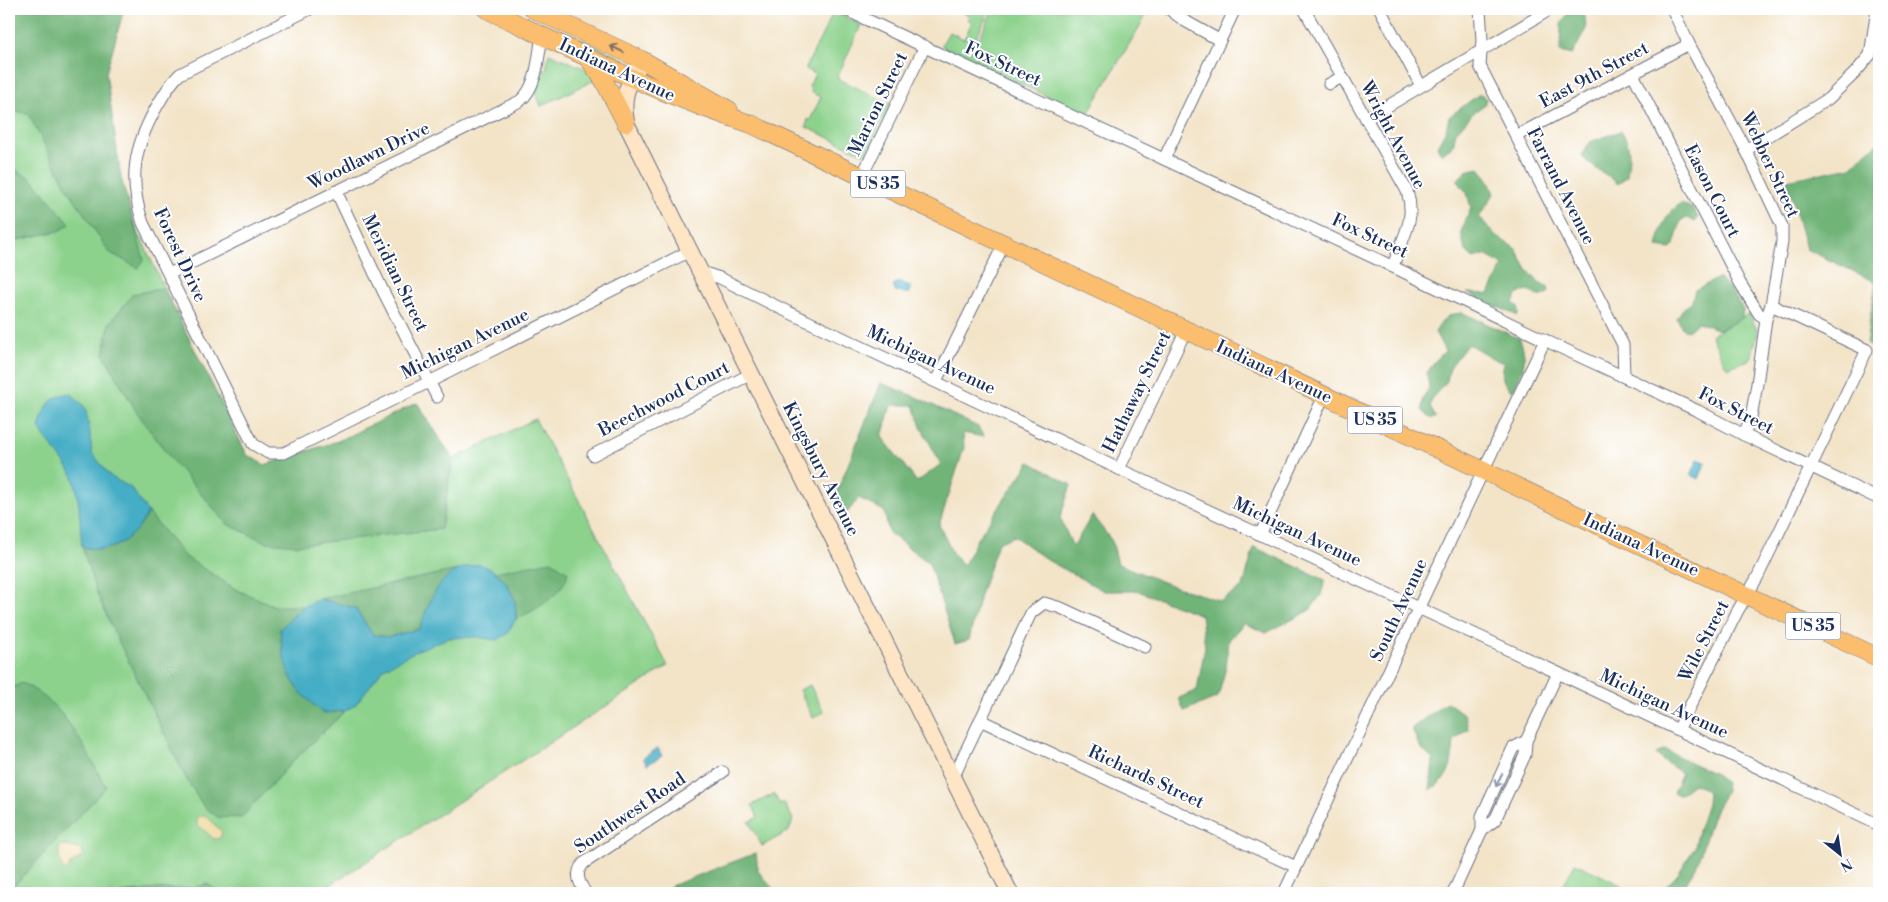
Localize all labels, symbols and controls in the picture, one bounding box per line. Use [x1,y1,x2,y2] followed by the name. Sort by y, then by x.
[555,33,679,107] street label: Indiana Avenue
[961,36,1046,92] street label: Fox Street
[1535,36,1653,113] street label: East 9th Street
[610,44,625,53] one-way arrow
[843,48,913,160] street label: Marion Street
[1354,76,1431,193] street label: Wright Avenue
[1735,107,1805,222] street label: Webber Street
[303,117,434,196] street label: Woodlawn Drive
[1522,123,1600,249] street label: Farrand Avenue
[1679,141,1746,242] street label: Eason Court
[850,170,906,198] road number: US 35
[148,204,212,306] street label: Forest Drive
[1328,208,1413,264] street label: Fox Street
[357,211,434,336] street label: Meridian Street
[397,303,533,385] street label: Michigan Avenue
[863,320,999,400] street label: Michigan Avenue
[1098,327,1177,457] street label: Hathaway Street
[1212,335,1336,409] street label: Indiana Avenue
[594,356,734,442] street label: Beechwood Court
[1694,382,1778,440] street label: Fox Street
[777,398,865,540] street label: Kingsbury Avenue
[1348,406,1402,434] road number: US 35
[1229,492,1365,572] street label: Michigan Avenue
[1579,508,1703,582] street label: Indiana Avenue
[1365,555,1433,665] street label: South Avenue
[1673,596,1735,687] street label: Wile Street
[1786,612,1840,640] road number: US 35
[1596,664,1732,744] street label: Michigan Avenue
[1084,740,1208,814] street label: Richards Street
[570,767,691,859] street label: Southwest Road
[1493,772,1503,787] one-way arrow
[1816,830,1866,880] north arrow
[1837,854,1855,875] text: N

